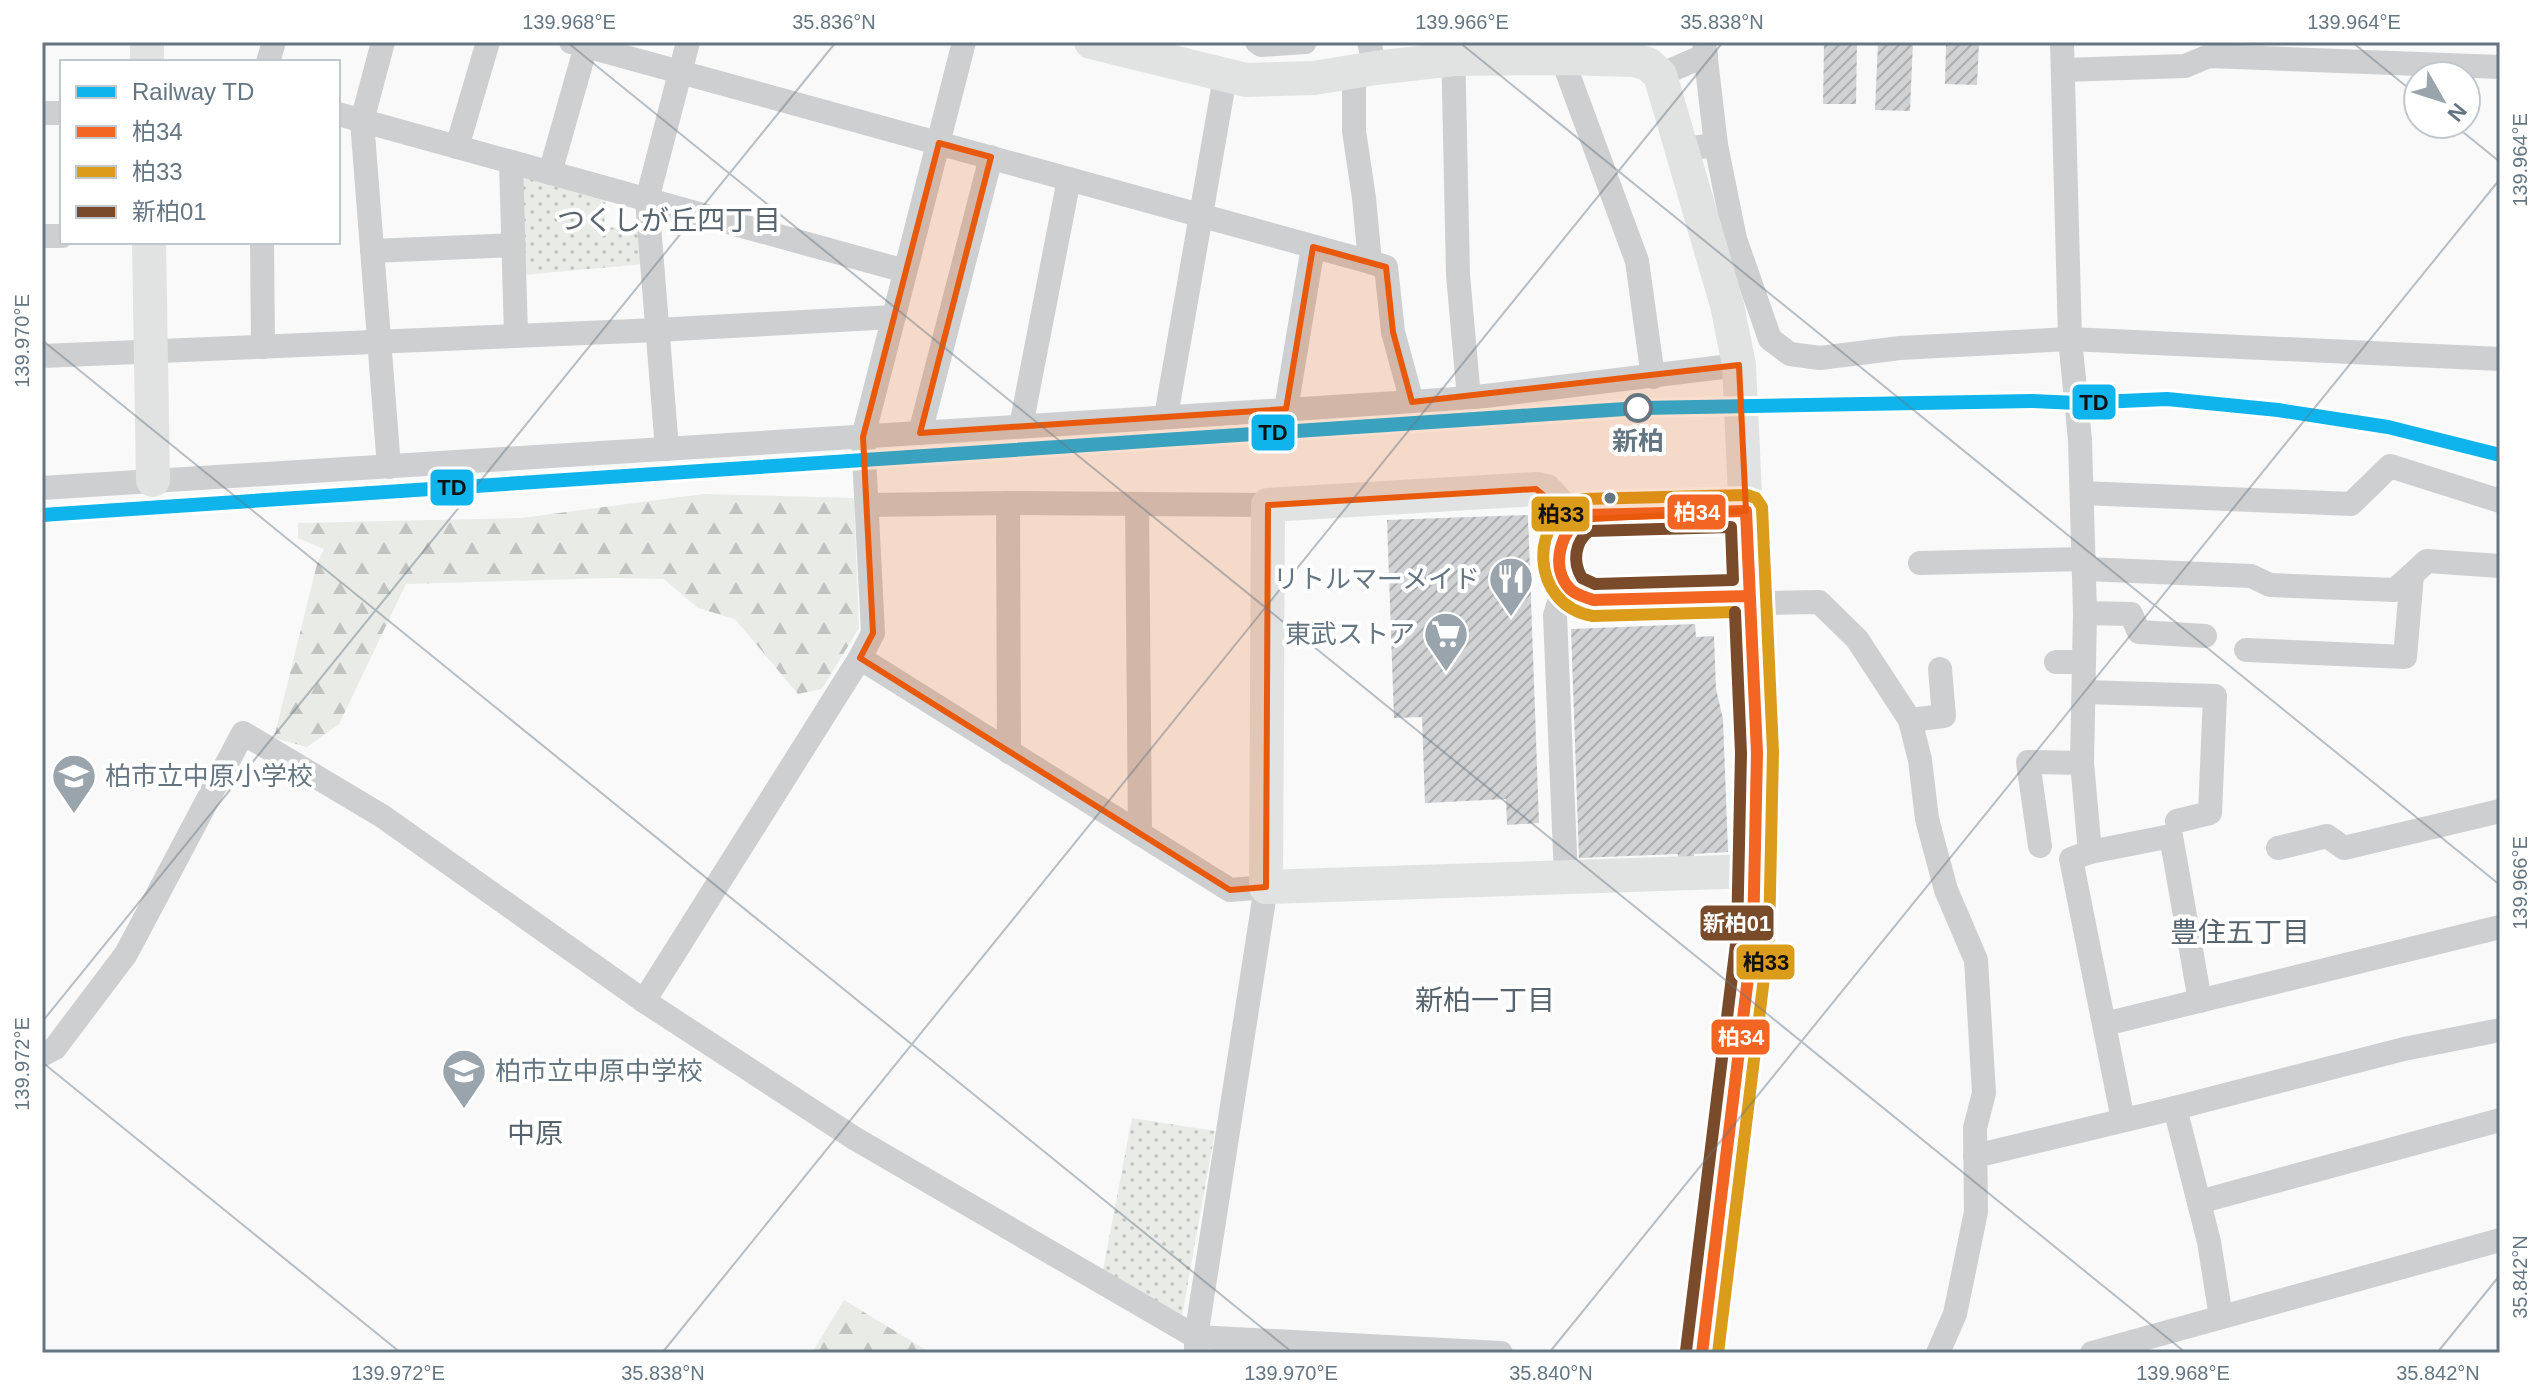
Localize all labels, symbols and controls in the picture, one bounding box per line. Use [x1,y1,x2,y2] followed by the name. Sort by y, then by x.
[522,11,616,33] text: 139.968°E
[792,11,876,33] text: 35.836°N
[1415,11,1509,33] text: 139.966°E
[1680,11,1764,33] text: 35.838°N
[2307,11,2401,33] text: 139.964°E
[60,60,340,244] legend
[2402,60,2482,140] north arrow
[132,78,254,105] text: Railway TD
[2442,98,2472,126] text: N
[2509,113,2531,207] text: 139.964°E
[132,118,183,145] text: 柏34
[132,158,183,185] text: 柏33
[132,198,207,225] text: 新柏01
[557,205,781,236] district label: つくしが丘四丁目
[11,294,33,388] text: 139.970°E
[2071,383,2117,421] line badge: TD
[2079,390,2109,415] text: TD
[1624,394,1652,422] marker: 新柏
[1250,413,1296,452] line badge: TD
[1258,420,1288,445] text: TD
[1612,426,1664,456] place label: 新柏
[429,468,475,507] line badge: TD
[437,475,467,500] text: TD
[1602,490,1618,506] unlabelled marker
[1666,493,1727,531] line badge: 柏34
[1530,495,1591,533] line badge: 柏33
[1674,500,1721,525] text: 柏34
[1538,502,1584,527] text: 柏33
[1487,555,1535,618] restaurant icon: リトルマーメイド
[1273,564,1480,594] place label: リトルマーメイド
[1422,610,1470,673] supermarket icon: 東武ストア
[1285,619,1415,649] place label: 東武ストア
[50,752,98,815] school or university icon: 柏市立中原小学校
[105,761,313,791] place label: 柏市立中原小学校
[2509,836,2531,930] text: 139.966°E
[1699,904,1775,942] line badge: 新柏01
[1703,911,1771,936] text: 新柏01
[2170,917,2310,948] district label: 豊住五丁目
[1735,943,1796,981] line badge: 柏33
[1743,950,1789,975] text: 柏33
[1415,985,1555,1016] district label: 新柏一丁目
[11,1017,33,1111] text: 139.972°E
[1710,1018,1771,1056] line badge: 柏34
[1718,1025,1765,1050] text: 柏34
[440,1047,488,1110] school or university icon: 柏市立中原中学校
[495,1056,703,1086] place label: 柏市立中原中学校
[507,1118,563,1149] district label: 中原
[2509,1235,2531,1319] text: 35.842°N
[351,1362,445,1384] text: 139.972°E
[621,1362,705,1384] text: 35.838°N
[1244,1362,1338,1384] text: 139.970°E
[1509,1362,1593,1384] text: 35.840°N
[2136,1362,2230,1384] text: 139.968°E
[2396,1362,2480,1384] text: 35.842°N

